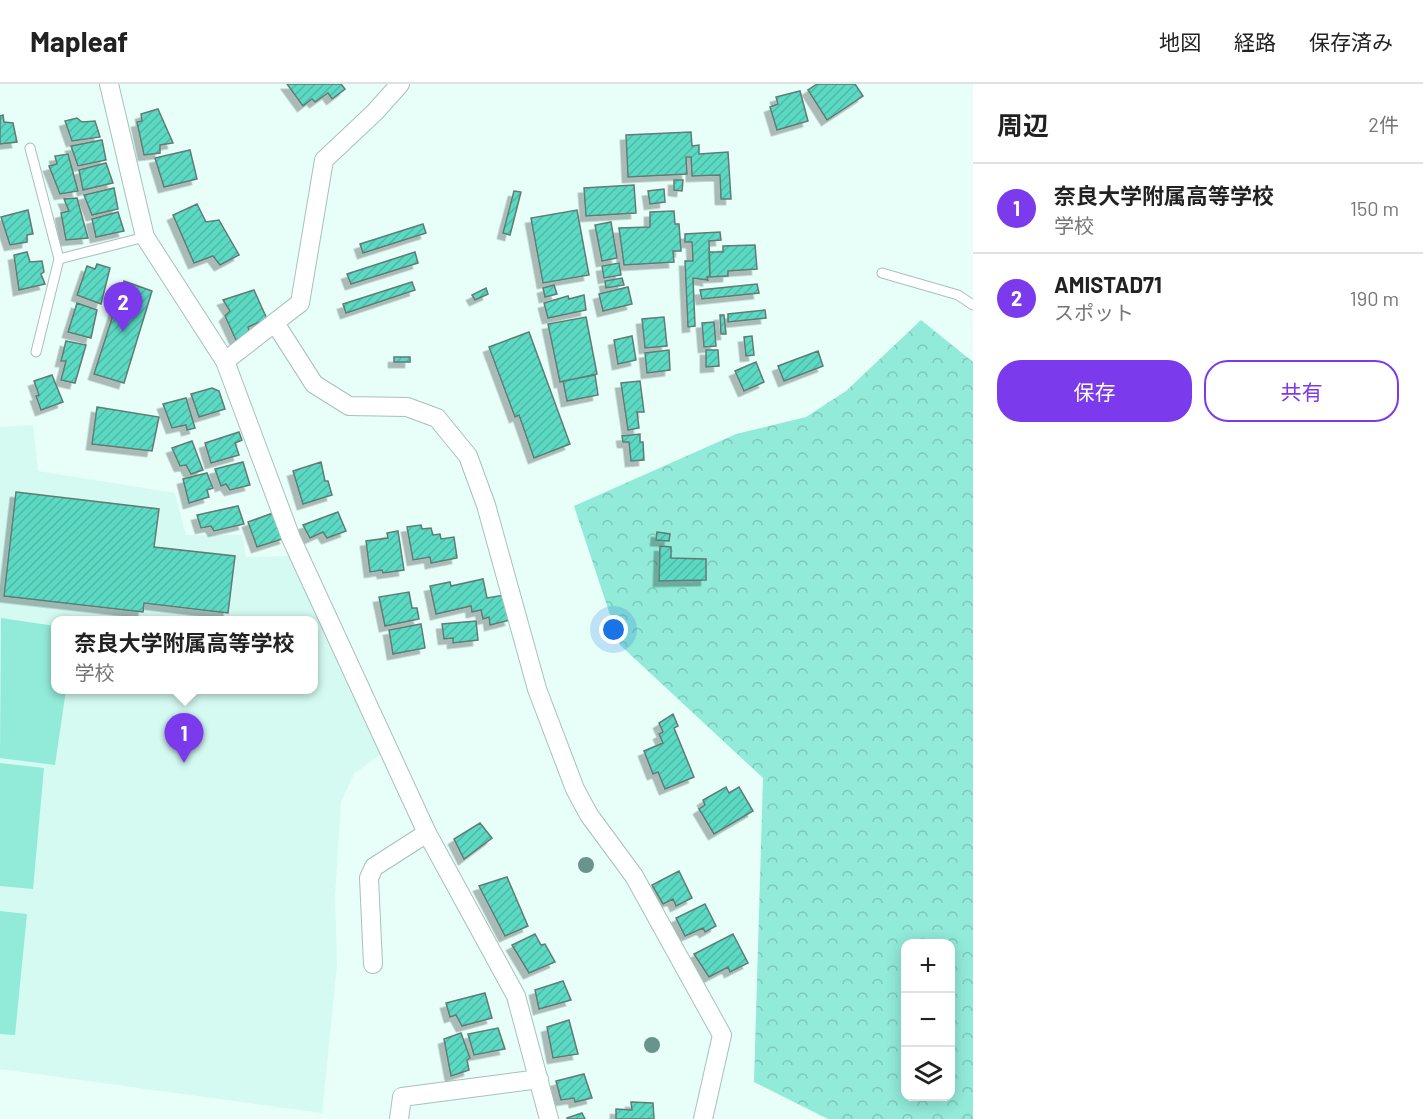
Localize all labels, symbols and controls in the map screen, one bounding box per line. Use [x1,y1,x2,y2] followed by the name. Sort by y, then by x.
[30,24,128,58] text: Mapleaf
[1159,29,1201,54] text: 地図
[1234,29,1276,54] text: 経路
[1309,29,1393,54] text: 保存済み
[997,109,1049,140] text: 周辺
[1368,112,1399,136] text: 2件
[1054,182,1274,208] text: 奈良大学附属高等学校
[1013,196,1020,220] text: 1
[1350,196,1399,220] text: 150 m
[1054,213,1094,237] text: 学校
[1054,271,1162,297] text: AMISTAD71
[104,282,142,332] pin: 2
[1011,286,1022,310] text: 2
[1350,286,1399,310] text: 190 m
[1054,300,1134,324] text: スポット
[997,360,1192,422] button: 保存
[1204,360,1399,422] button: 共有
[599,615,628,644] your location
[51,616,318,694] popup
[74,629,295,655] text: 奈良大学附属高等学校
[74,660,114,684] text: 学校
[164,714,204,763] pin: 1
[901,939,955,1101] map controls
[901,939,955,993] button: +
[901,993,955,1047] button: −
[901,1047,955,1101] button: layers

